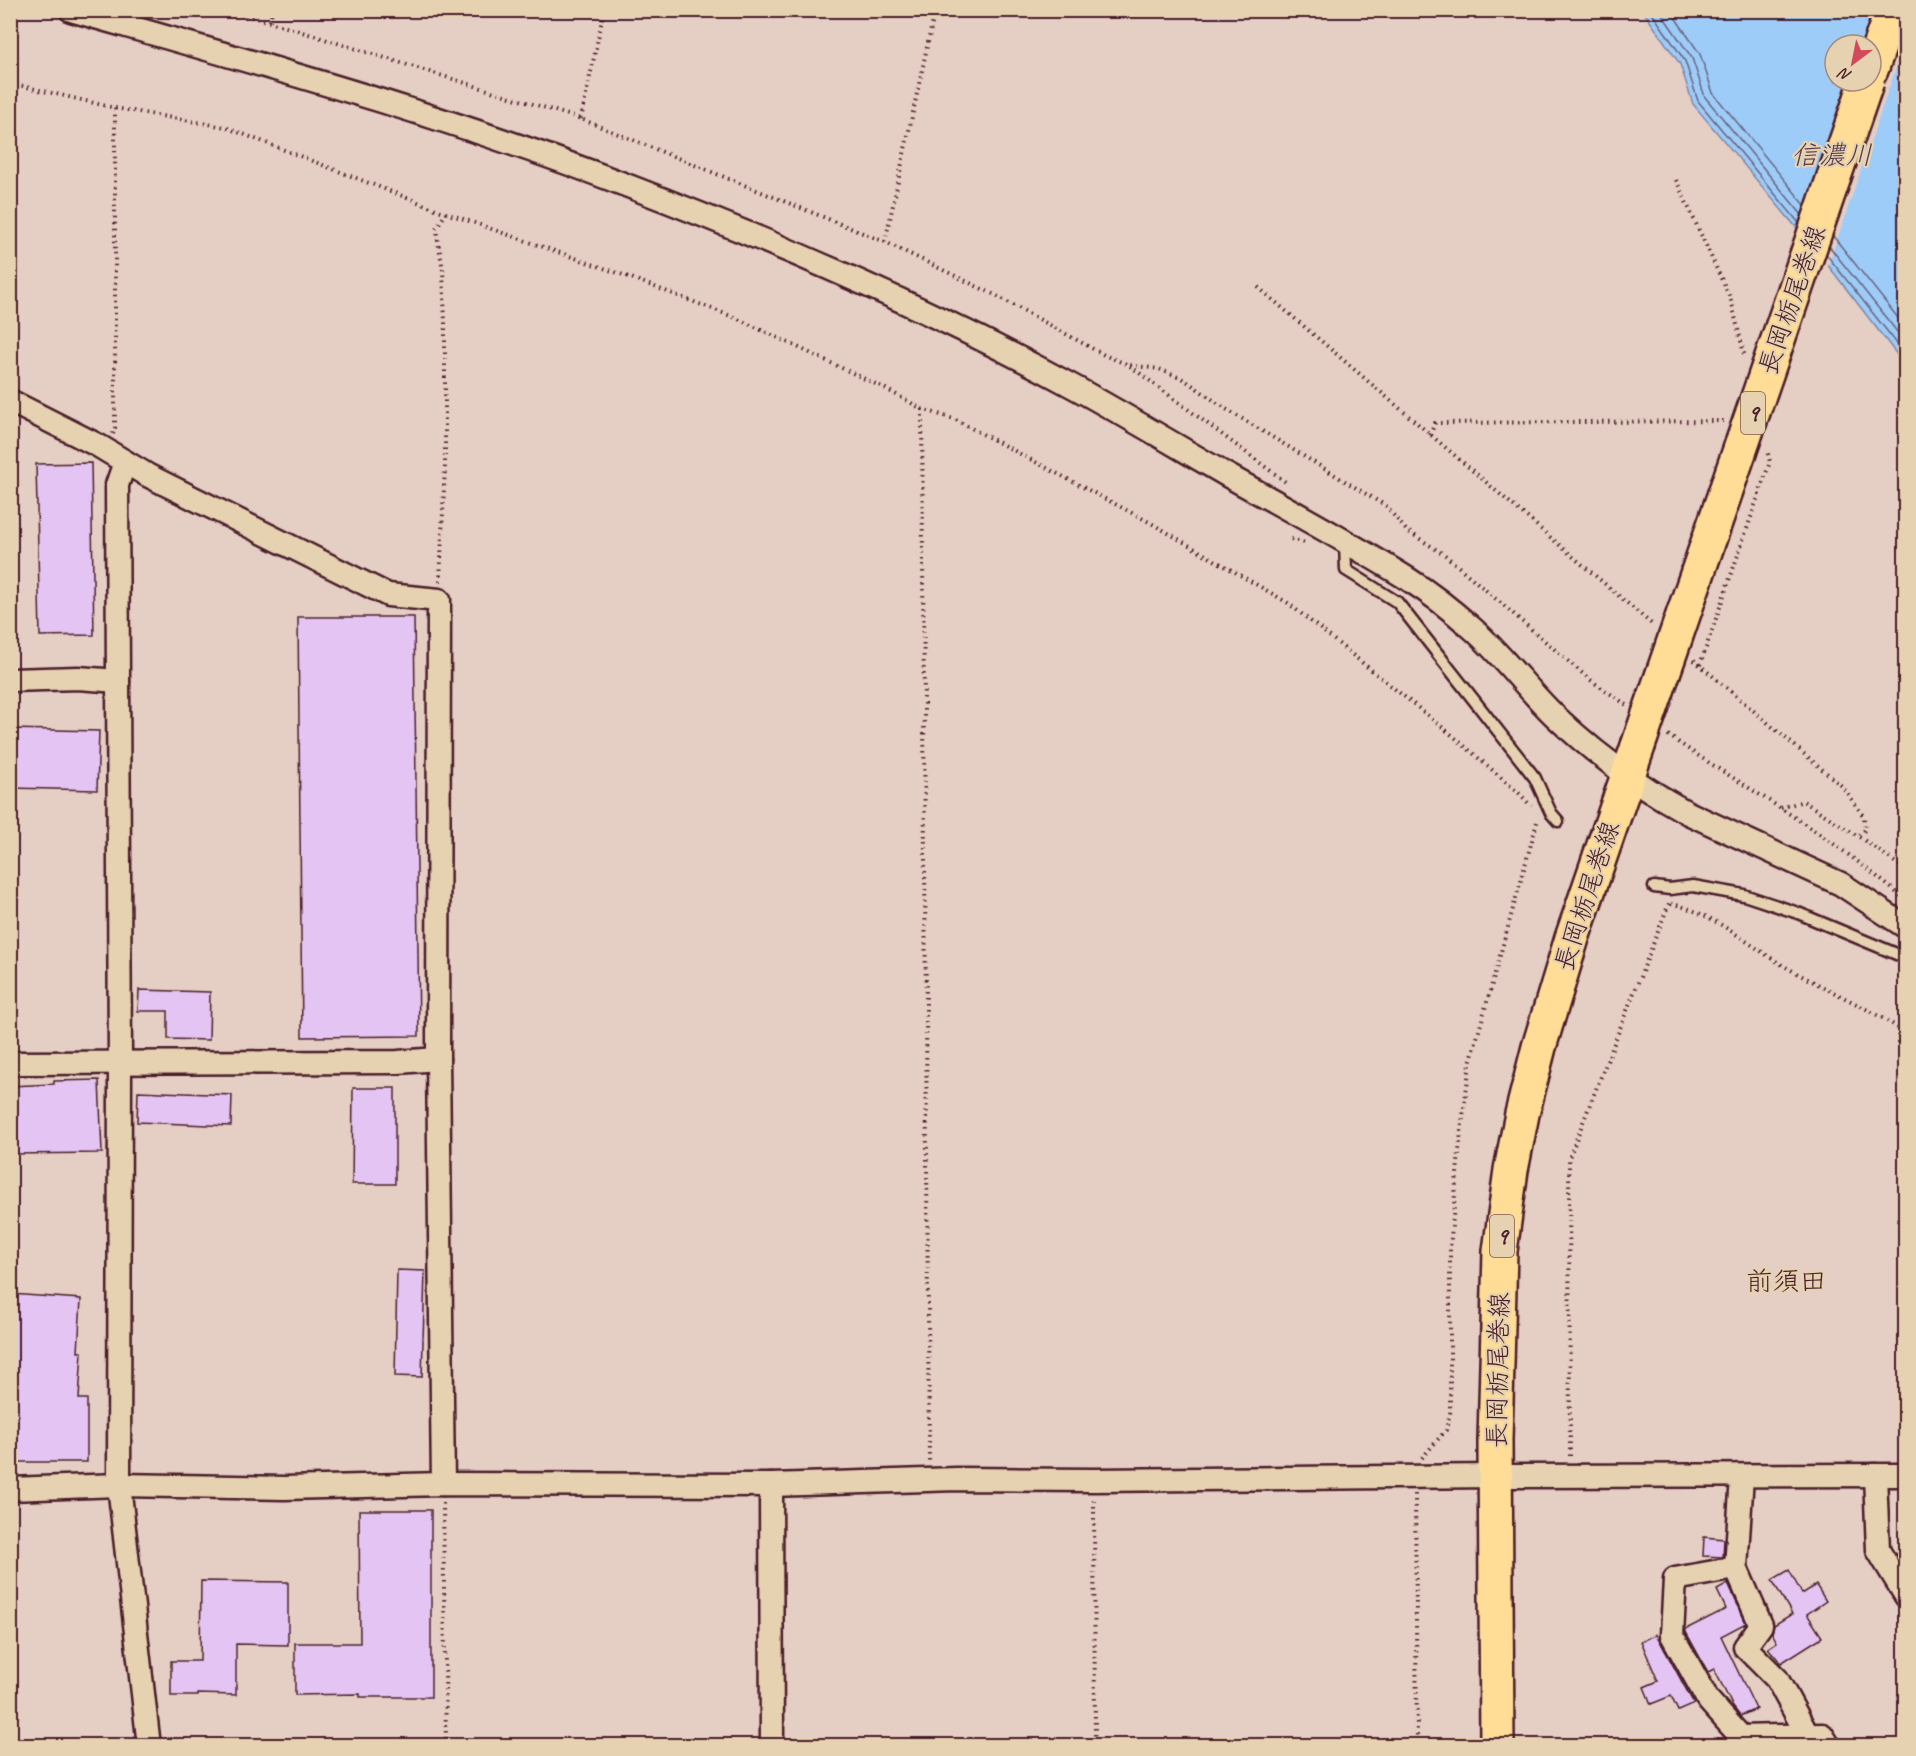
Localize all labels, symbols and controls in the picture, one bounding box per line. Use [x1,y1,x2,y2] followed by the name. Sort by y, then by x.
[1823,33,1883,93] north arrow
[1833,62,1855,86] text: N
[1792,138,1873,172] water label: 信濃川
[1751,221,1833,379] street label: 長岡栃尾巻線
[1741,392,1765,434] road number: 9
[1547,817,1627,975] street label: 長岡栃尾巻線
[1490,1215,1514,1257] road number: 9
[1746,1264,1827,1298] district label: 前須田
[1480,1292,1516,1448] street label: 長岡栃尾巻線

